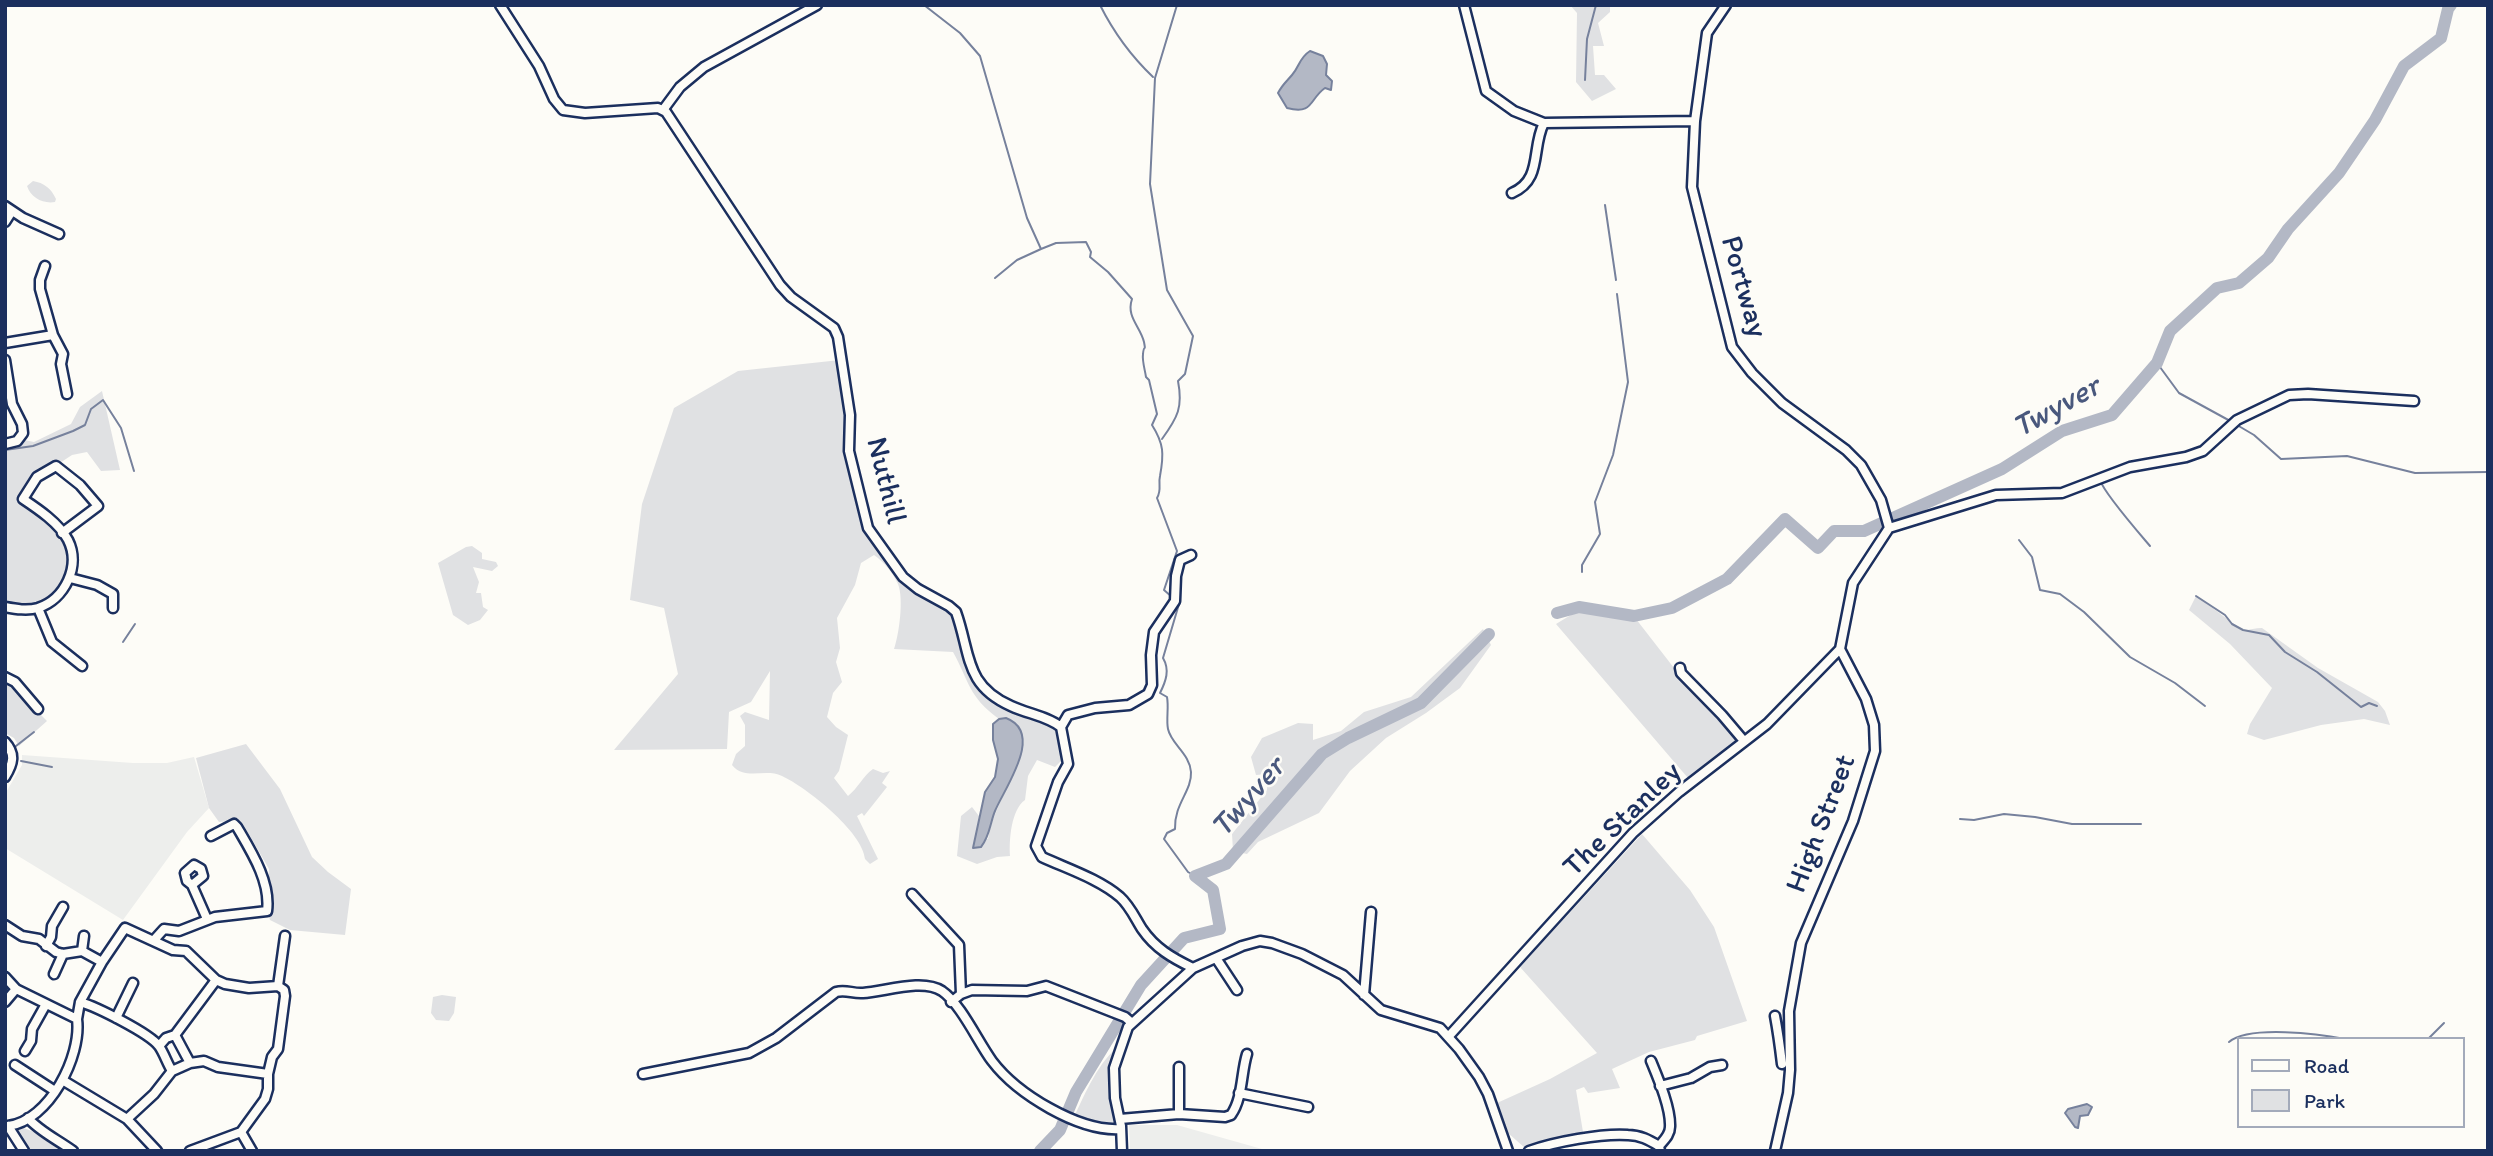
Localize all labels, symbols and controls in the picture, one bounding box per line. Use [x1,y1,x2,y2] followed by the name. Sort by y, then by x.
[1711,232,1775,342] street label: Portway
[2006,368,2108,448] water label: Twyver
[857,434,913,528] street label: Nuthill
[1204,750,1294,846] water label: Twyver
[1779,750,1865,898] street label: High Street
[1556,755,1690,885] street label: The Stanley
[2238,1037,2465,1128] legend
[2304,1053,2349,1078] text: Road
[2304,1088,2345,1113] text: Park

